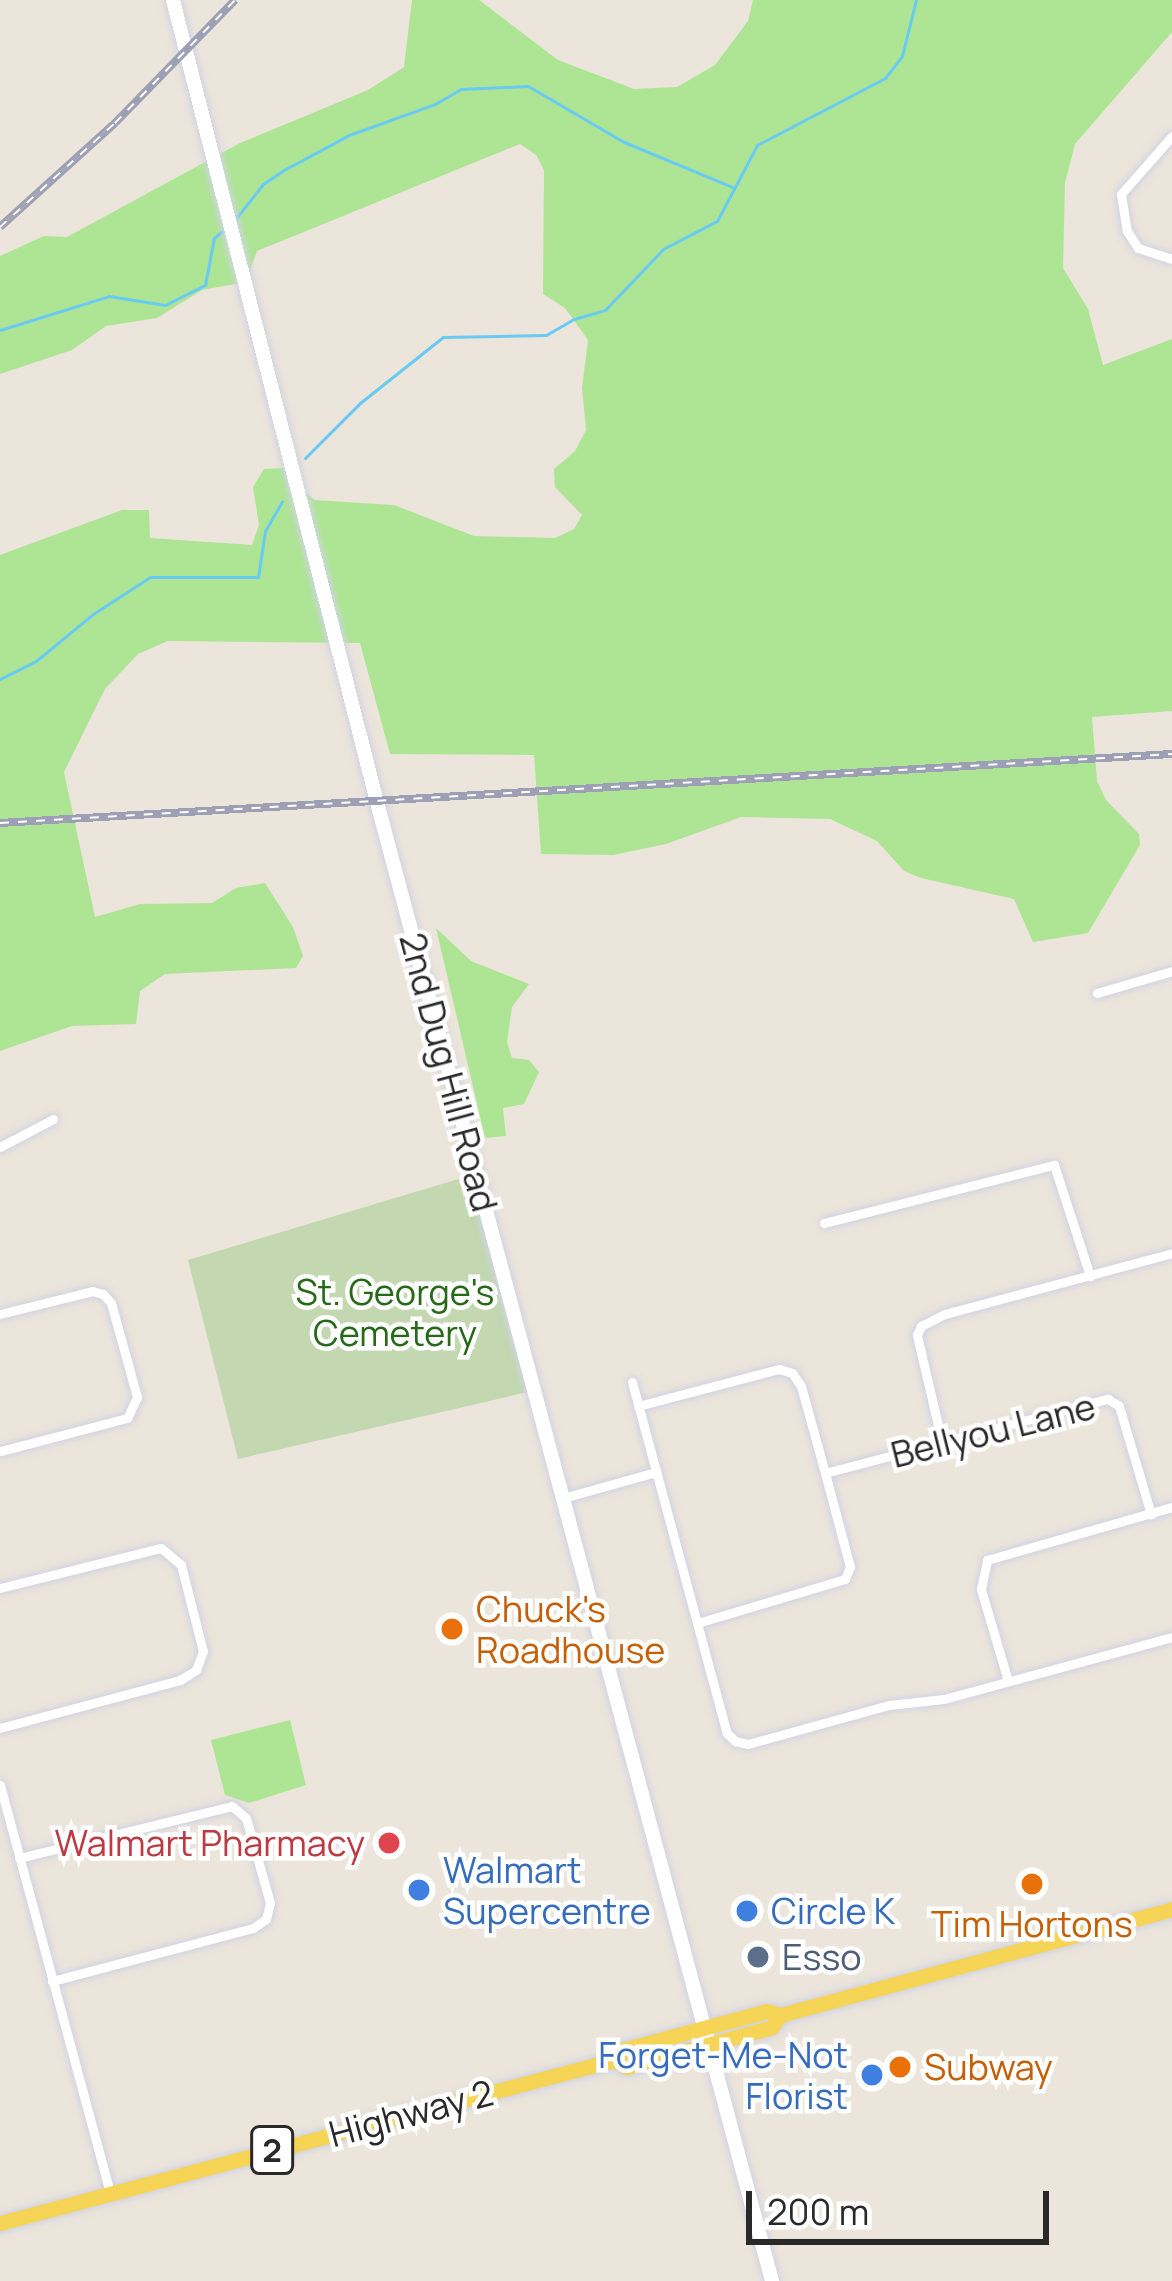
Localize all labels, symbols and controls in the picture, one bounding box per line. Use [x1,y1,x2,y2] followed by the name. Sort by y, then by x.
[391,928,507,1216] street label: 2nd Dug Hill Road
[296,1269,494,1354] park label: St. George's Cemetery
[886,1384,1100,1476] street label: Bellyou Lane
[476,1586,665,1671] place label: Chuck's Roadhouse
[439,1616,465,1642] marker: Chuck's Roadhouse
[55,1821,365,1865] place label: Walmart Pharmacy
[376,1830,402,1856] marker: Walmart Pharmacy
[443,1847,651,1932] place label: Walmart Supercentre
[1019,1871,1045,1897] marker: Tim Hortons
[406,1877,432,1903] marker: Walmart Supercentre
[771,1889,895,1933] place label: Circle K
[734,1898,760,1924] marker: Circle K
[931,1902,1133,1946] place label: Tim Hortons
[782,1935,862,1979] place label: Esso
[745,1944,771,1970] marker: Esso
[598,2032,848,2117] place label: Forget-Me-Not Florist
[924,2045,1053,2089] place label: Subway
[887,2054,913,2080] marker: Subway
[859,2062,885,2088] marker: Forget-Me-Not Florist
[324,2070,498,2156] street label: Highway 2
[248,2123,296,2177] road number: 2
[752,2167,1055,2241] scale bar
[767,2187,869,2236] text: 200 m

